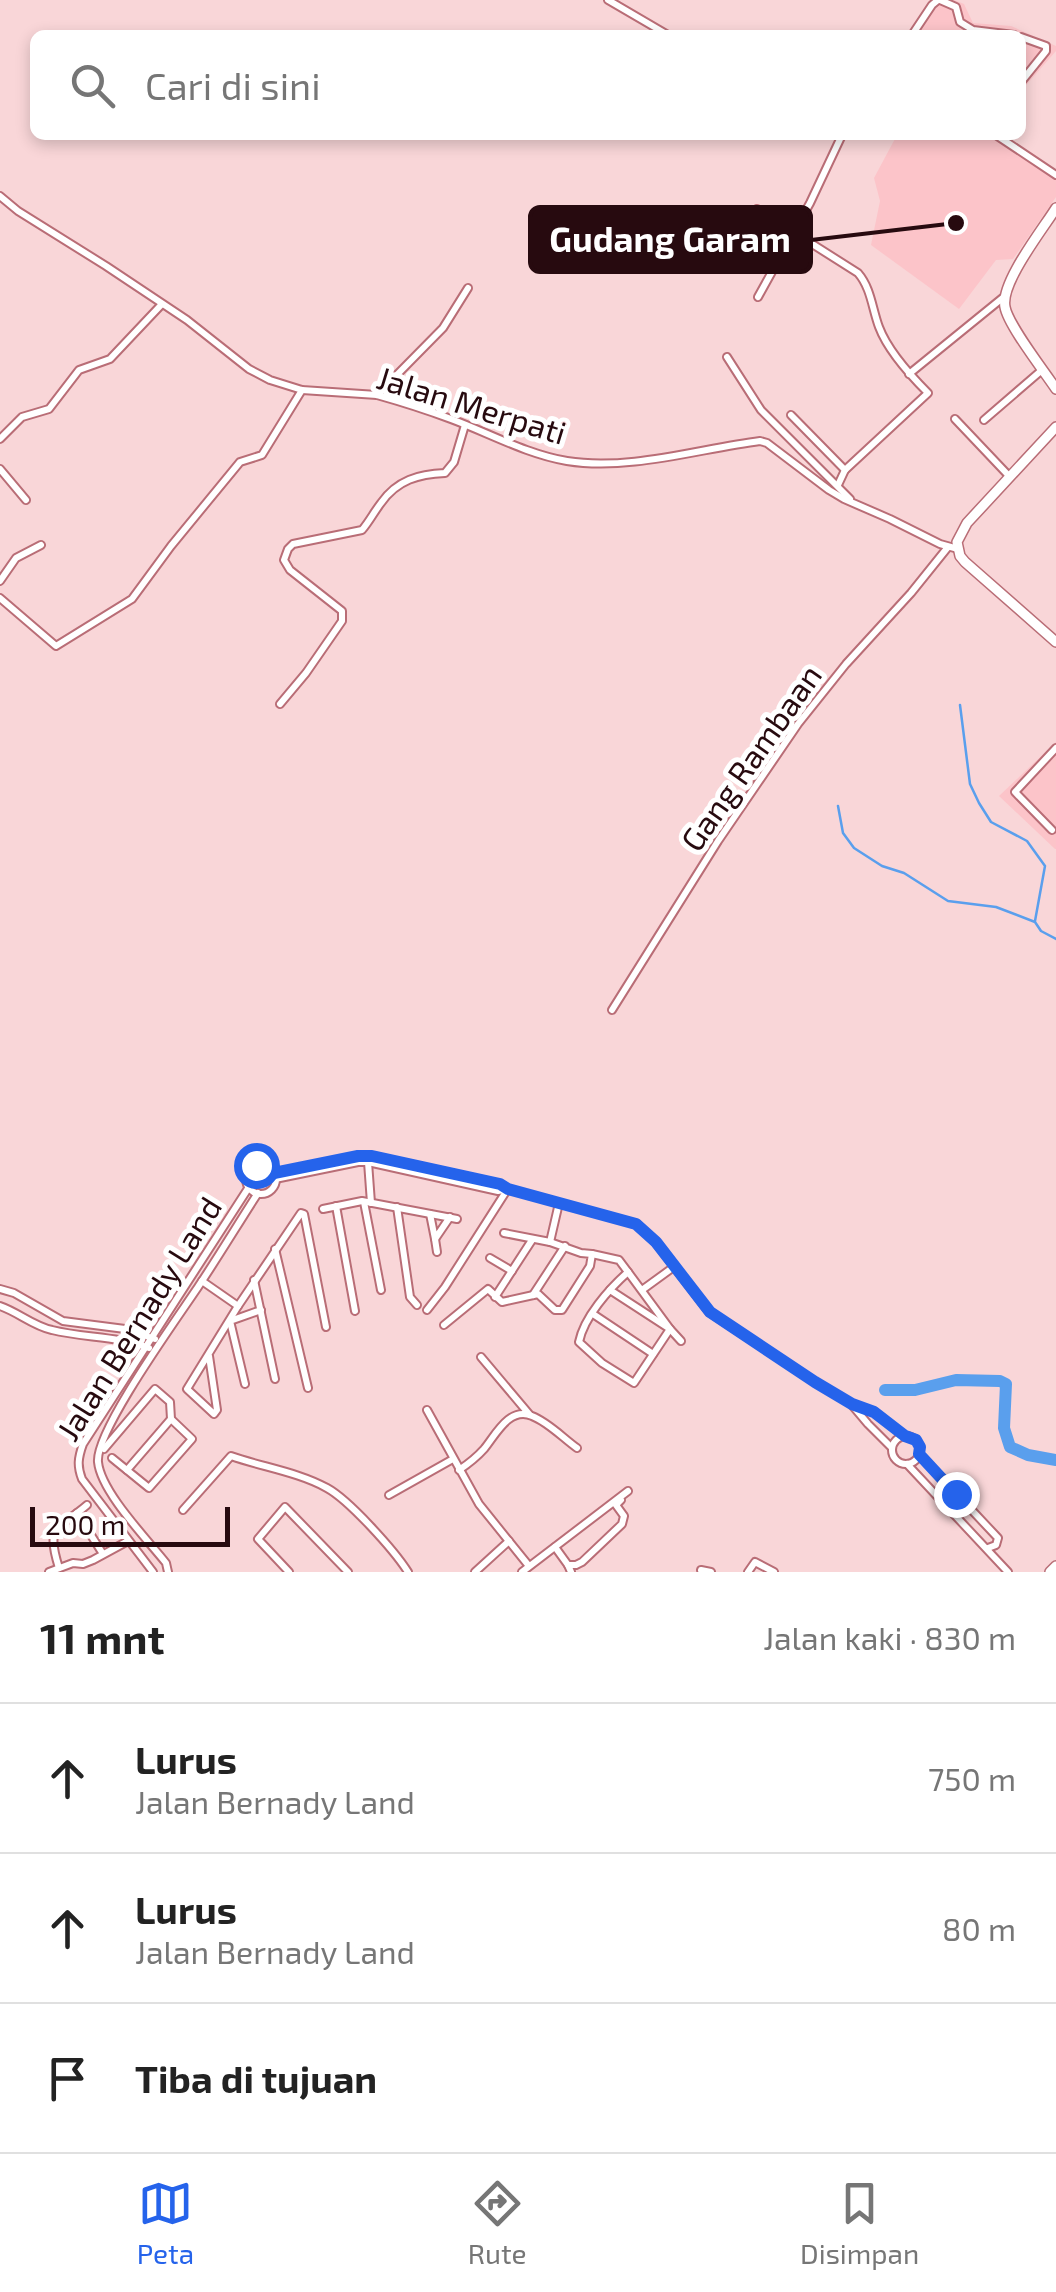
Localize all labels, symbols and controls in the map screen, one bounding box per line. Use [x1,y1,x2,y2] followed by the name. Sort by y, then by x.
[30,30,1026,140] search box
[65,58,120,113] icon: search
[145,62,321,108] text: Cari di sini
[530,207,811,272] callout: Gudang Garam
[549,217,791,259] text: Gudang Garam
[373,357,571,451] street label: Jalan Merpati
[672,657,828,857] street label: Gang Rambaan
[234,1143,280,1189] route start
[48,1189,228,1447] street label: Jalan Bernady Land
[934,1472,980,1518] route end
[30,1502,230,1546] scale bar
[45,1507,125,1541] text: 200 m
[40,1612,165,1662] text: 11 mnt
[763,1618,1016,1656] text: Jalan kaki · 830 m
[135,1736,237,1782] text: Lurus
[40,1751,95,1806] icon: ahead
[928,1759,1016,1797] text: 750 m
[135,1782,415,1820] text: Jalan Bernady Land
[135,1886,237,1932] text: Lurus
[40,1901,95,1956] icon: ahead
[942,1909,1016,1947] text: 80 m
[135,1932,415,1970] text: Jalan Bernady Land
[40,2051,95,2106] icon: arrive
[135,2055,377,2101] text: Tiba di tujuan
[137,2176,194,2270] tab: Peta
[468,2176,527,2270] tab: Rute
[800,2176,919,2270] tab: Disimpan

